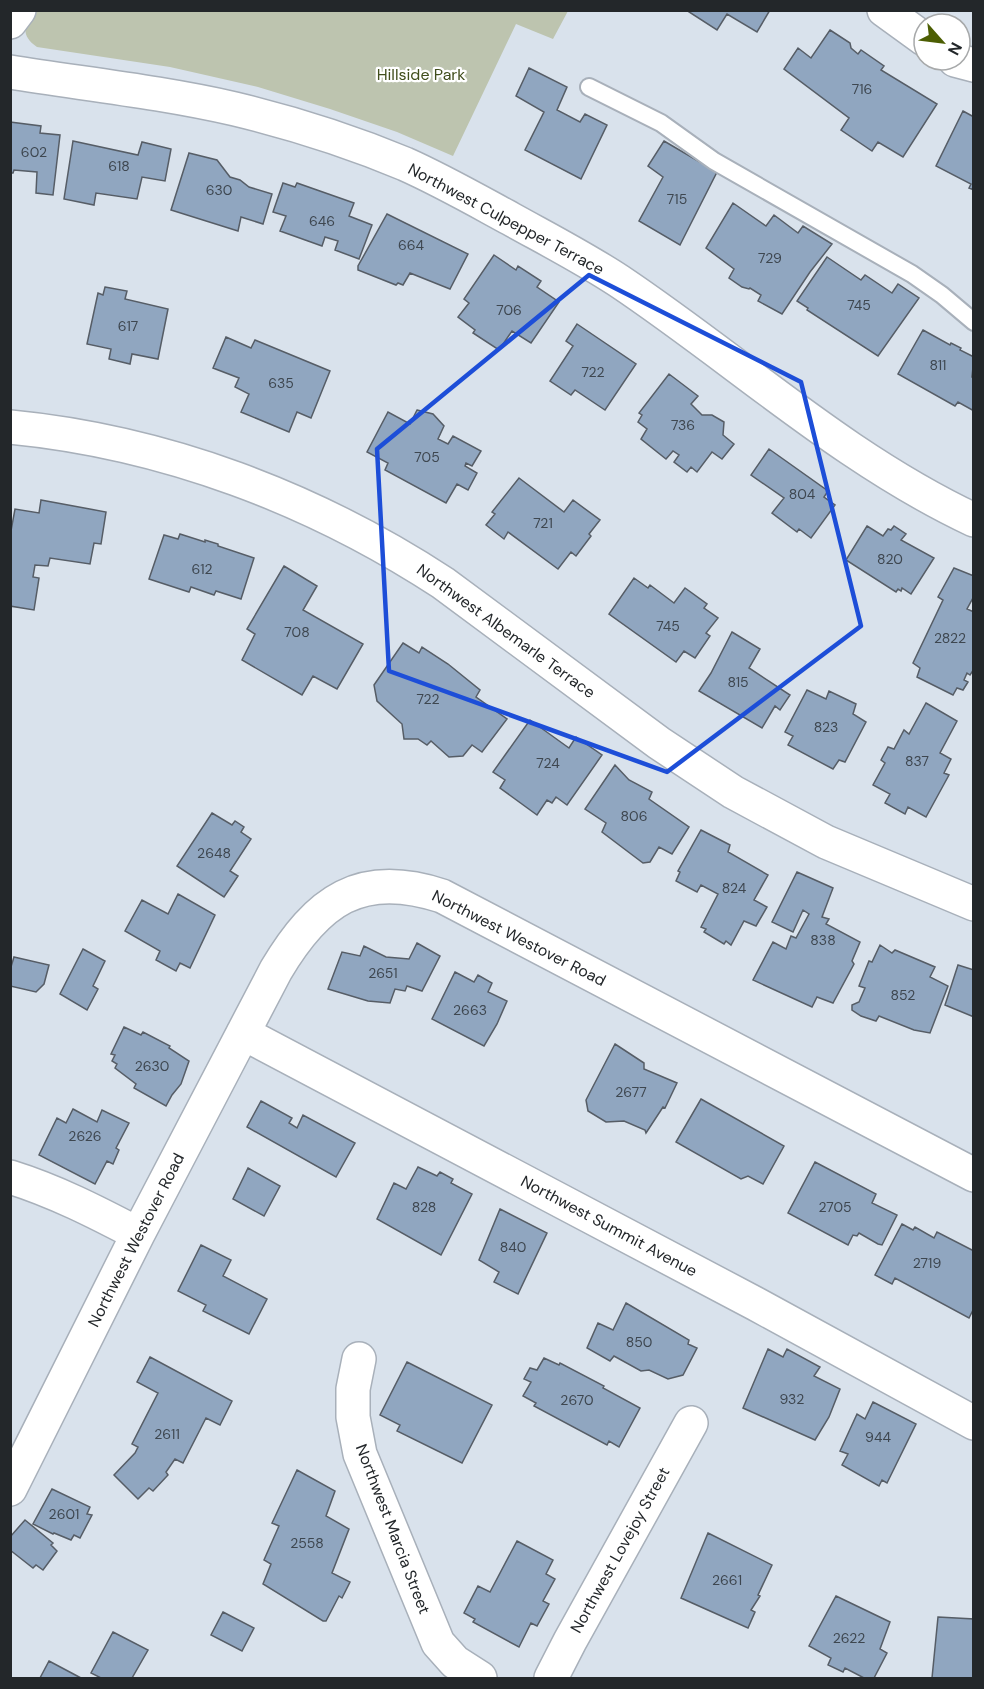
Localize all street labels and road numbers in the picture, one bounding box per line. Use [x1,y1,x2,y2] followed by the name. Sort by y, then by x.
[404,158,608,280] street label: Northwest Culpepper Terrace
[413,559,599,703] street label: Northwest Albemarle Terrace
[429,885,609,991] street label: Northwest Westover Road
[83,1150,189,1330] street label: Northwest Westover Road
[517,1171,701,1281] street label: Northwest Summit Avenue
[351,1441,435,1617] street label: Northwest Marcia Street
[566,1463,674,1637] street label: Northwest Lovejoy Street

